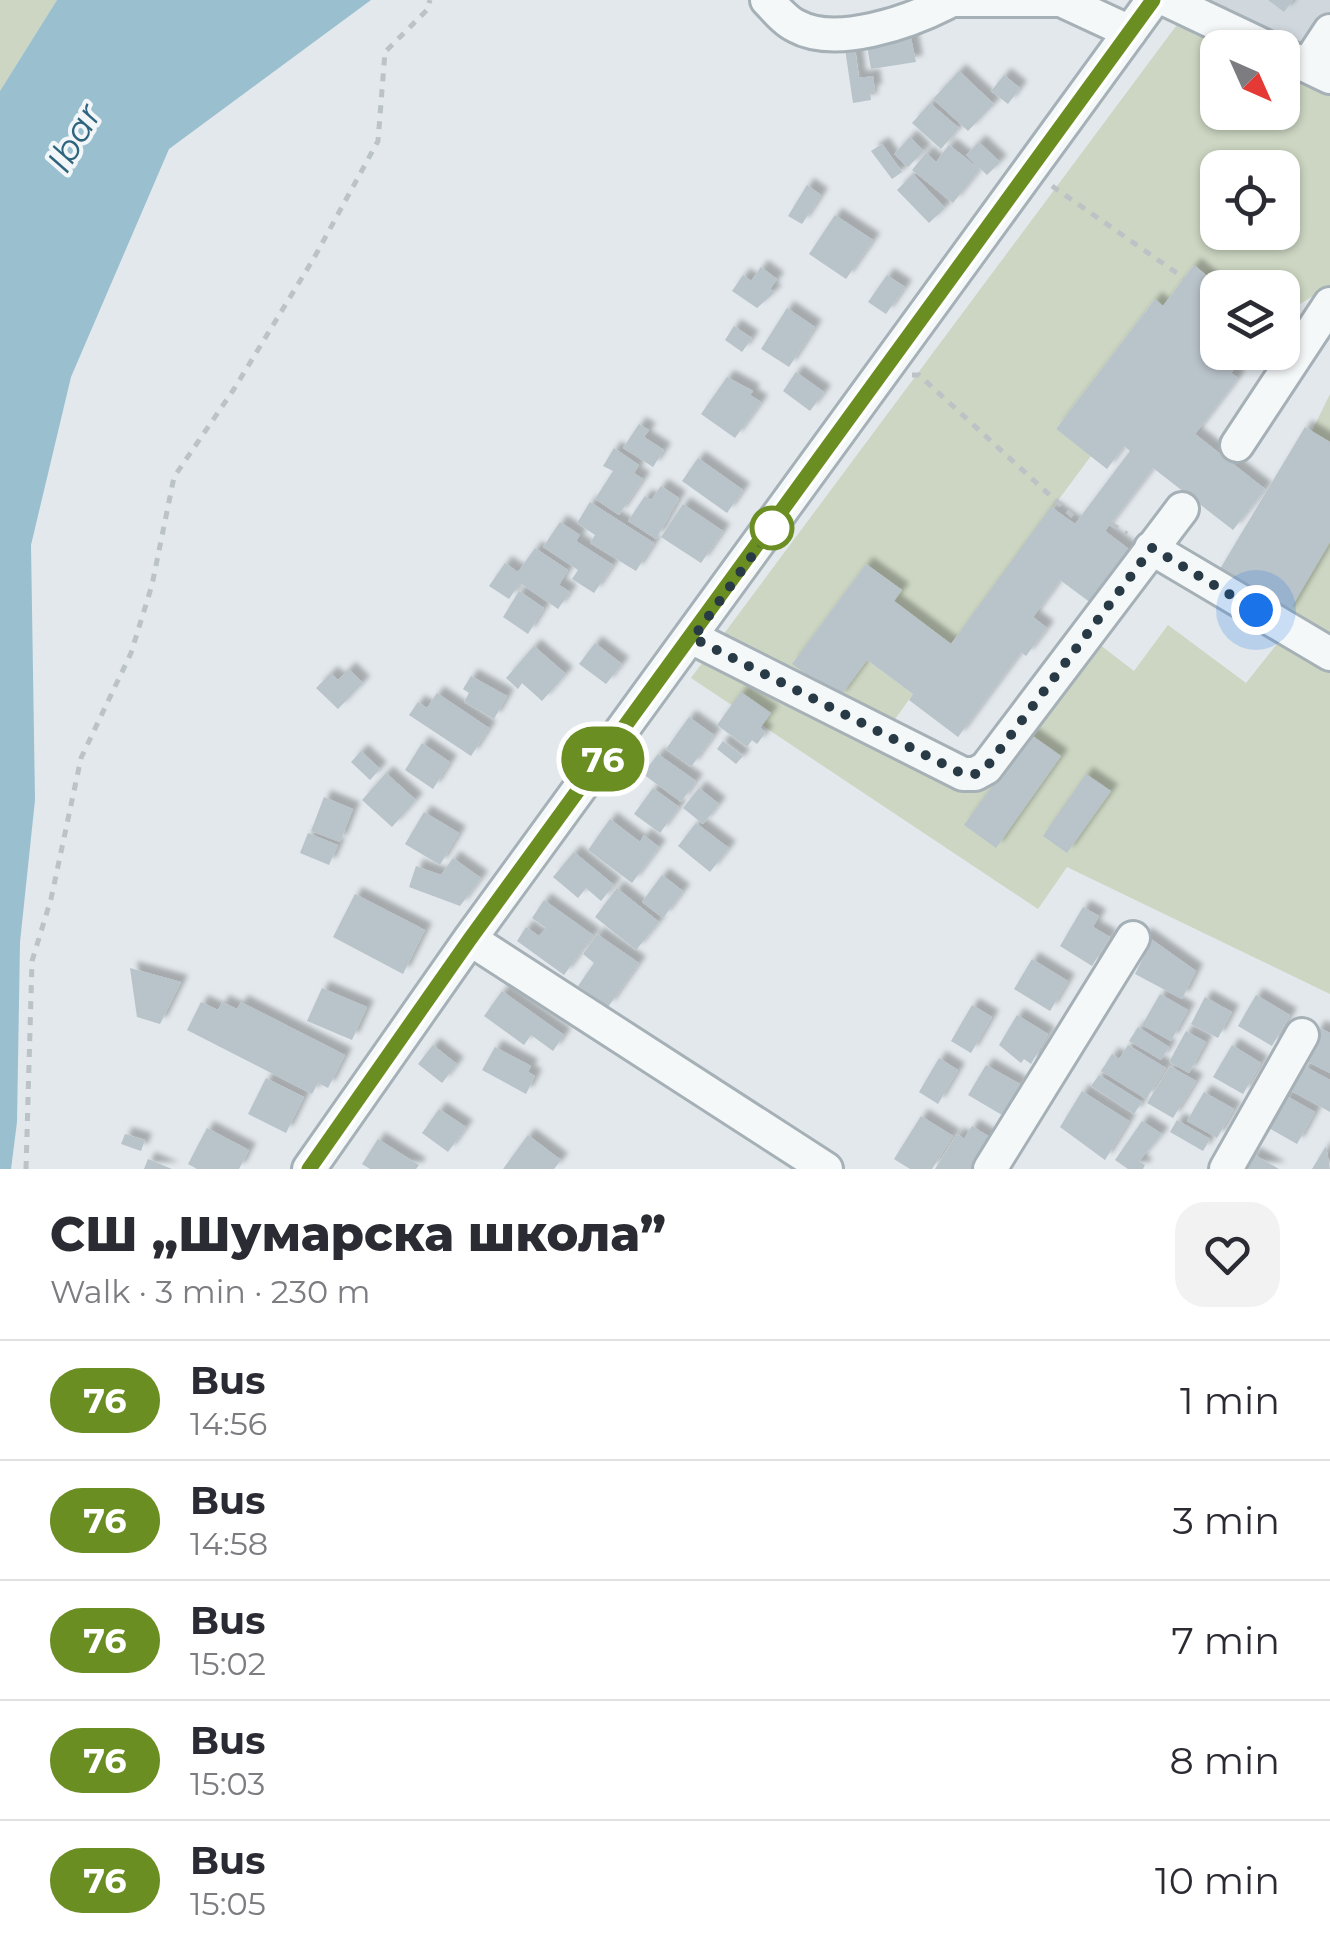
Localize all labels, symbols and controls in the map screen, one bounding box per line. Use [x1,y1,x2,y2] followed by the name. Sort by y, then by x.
[1200,30,1300,130] north arrow
[1200,30,1300,370] map controls
[37,95,111,180] water label: Ibar
[1200,150,1300,250] button: locate
[1200,270,1300,370] button: layers
[751,507,793,549] unlabelled marker
[1231,585,1281,635] your location
[558,726,648,792] line badge: 76
[581,738,625,781] text: 76
[1175,1202,1280,1307] button: heart
[50,1205,666,1263] text: СШ „Шумарска школа”
[50,1272,370,1311] text: Walk · 3 min · 230 m
[190,1357,265,1404] text: Bus
[1180,1377,1280,1424] text: 1 min
[83,1379,127,1422] text: 76
[190,1404,267,1443] text: 14:56
[190,1477,265,1524] text: Bus
[1172,1497,1280,1544] text: 3 min
[83,1499,127,1542] text: 76
[190,1524,268,1563] text: 14:58
[190,1597,265,1644] text: Bus
[1171,1617,1280,1664] text: 7 min
[83,1619,127,1662] text: 76
[190,1644,266,1683] text: 15:02
[190,1717,265,1764] text: Bus
[1170,1737,1280,1784] text: 8 min
[83,1739,127,1782] text: 76
[190,1764,265,1803] text: 15:03
[190,1837,265,1884] text: Bus
[1155,1857,1280,1904] text: 10 min
[83,1859,127,1902] text: 76
[190,1884,266,1923] text: 15:05

